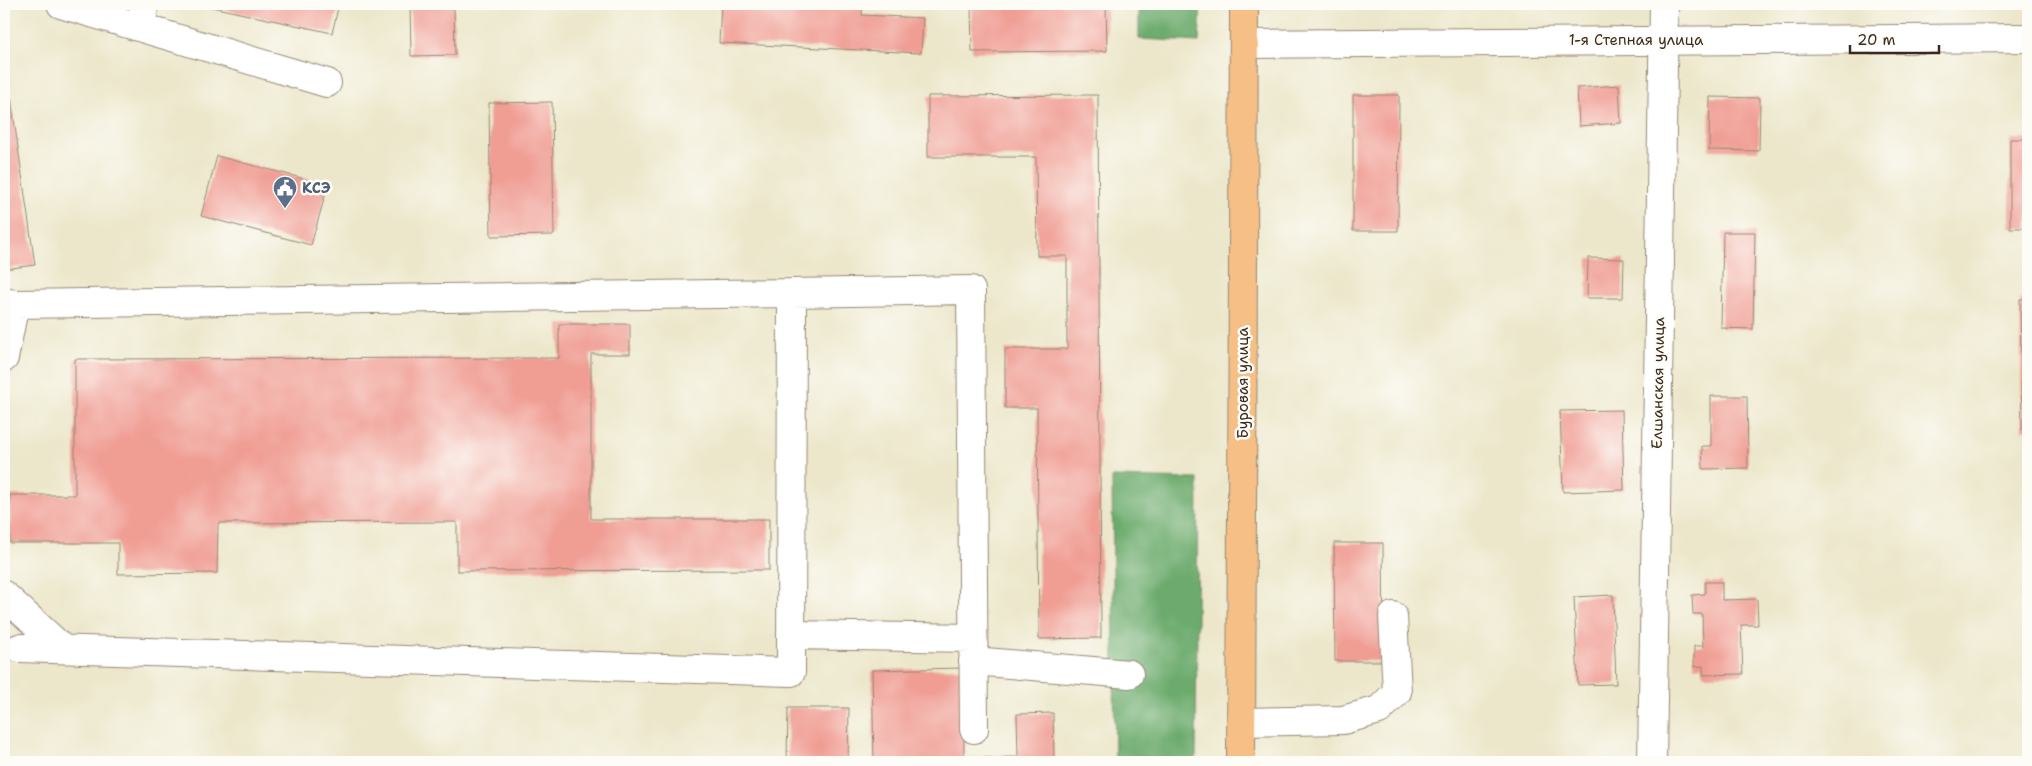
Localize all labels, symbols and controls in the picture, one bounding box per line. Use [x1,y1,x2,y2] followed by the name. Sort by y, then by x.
[1850,22,1938,54] scale bar
[1569,30,1704,50] street label: 1-я Степная улица
[1857,30,1896,50] text: 20 m
[272,175,298,209] public building icon: КСЭ
[302,178,331,198] place label: КСЭ
[1647,316,1669,449] street label: Елшанская улица
[1233,326,1253,439] street label: Буровая улица

